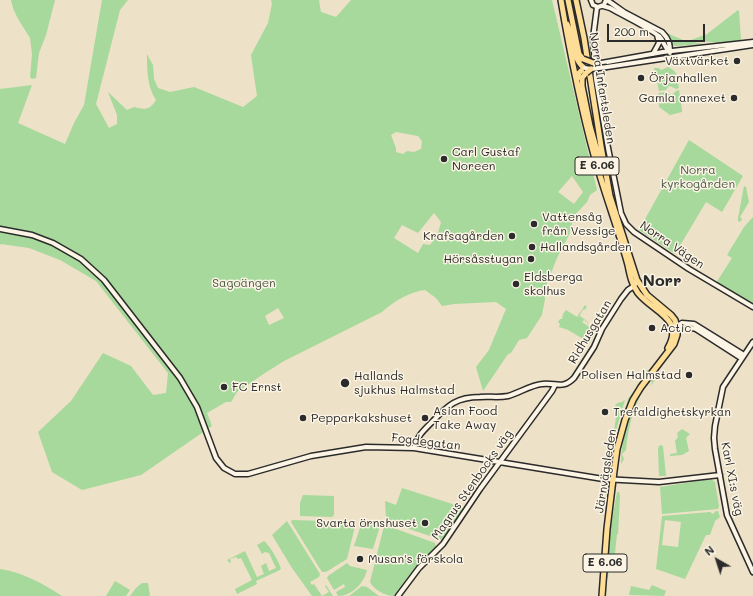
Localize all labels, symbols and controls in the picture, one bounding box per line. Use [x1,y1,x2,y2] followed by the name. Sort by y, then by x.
[609,16,707,42] scale bar
[614,23,649,39] text: 200 m
[586,31,618,145] street label: Norra Infartsleden
[665,54,729,68] place label: Växtvärket
[732,56,742,66] marker: Växtvärket
[649,71,717,85] place label: Örjanhallen
[636,73,646,83] marker: Örjanhallen
[639,91,726,105] place label: Gamla annexet
[729,93,739,103] marker: Gamla annexet
[452,145,520,173] place label: Carl Gustaf Noreen
[439,154,449,164] marker: Carl Gustaf Noreen
[575,157,619,175] road number: E 6.06
[661,163,735,191] park label: Norra kyrkogården
[542,210,616,238] place label: Vattensåg från Vessige
[637,218,707,272] street label: Norra Vägen
[529,219,539,229] marker: Vattensåg från Vessige
[423,229,504,243] place label: Krafsagården
[507,231,517,241] marker: Krafsagården
[540,240,632,254] place label: Hallandsgården
[527,242,537,252] marker: Hallandsgården
[443,252,523,266] place label: Hörsåsstugan
[526,254,536,264] marker: Hörsåsstugan
[524,270,583,298] place label: Eldsberga skolhus
[643,271,681,291] district label: Norr
[212,276,276,290] park label: Sagoängen
[511,279,521,289] marker: Eldsberga skolhus
[565,297,615,367] street label: Ridhusgatan
[660,321,691,335] place label: Actic
[647,323,657,333] marker: Actic
[581,368,681,382] place label: Polisen Halmstad
[354,369,455,397] place label: Hallands sjukhus Halmstad
[684,370,694,380] marker: Polisen Halmstad
[339,377,351,389] marker: Hallands sjukhus Halmstad
[232,380,282,394] place label: FC Ernst
[219,382,229,392] marker: FC Ernst
[433,404,497,432] place label: Asian Food Take Away
[613,405,731,419] place label: Trefaldighetskyrkan
[600,407,610,417] marker: Trefaldighetskyrkan
[311,411,412,425] place label: Pepparkakshuset
[298,413,308,423] marker: Pepparkakshuset
[420,413,430,423] marker: Asian Food Take Away
[428,427,516,543] street label: Magnus Stenbocks väg
[592,428,620,514] street label: Järnvägsleden
[391,431,461,453] street label: Fogdegatan
[718,441,746,517] street label: Karl XI:s väg
[316,516,417,530] place label: Svarta örnshuset
[420,518,430,528] marker: Svarta örnshuset
[697,540,737,580] north arrow
[701,542,717,559] text: N
[368,552,464,566] place label: Musan's förskola
[355,554,365,564] marker: Musan's förskola
[583,554,627,572] road number: E 6.06

